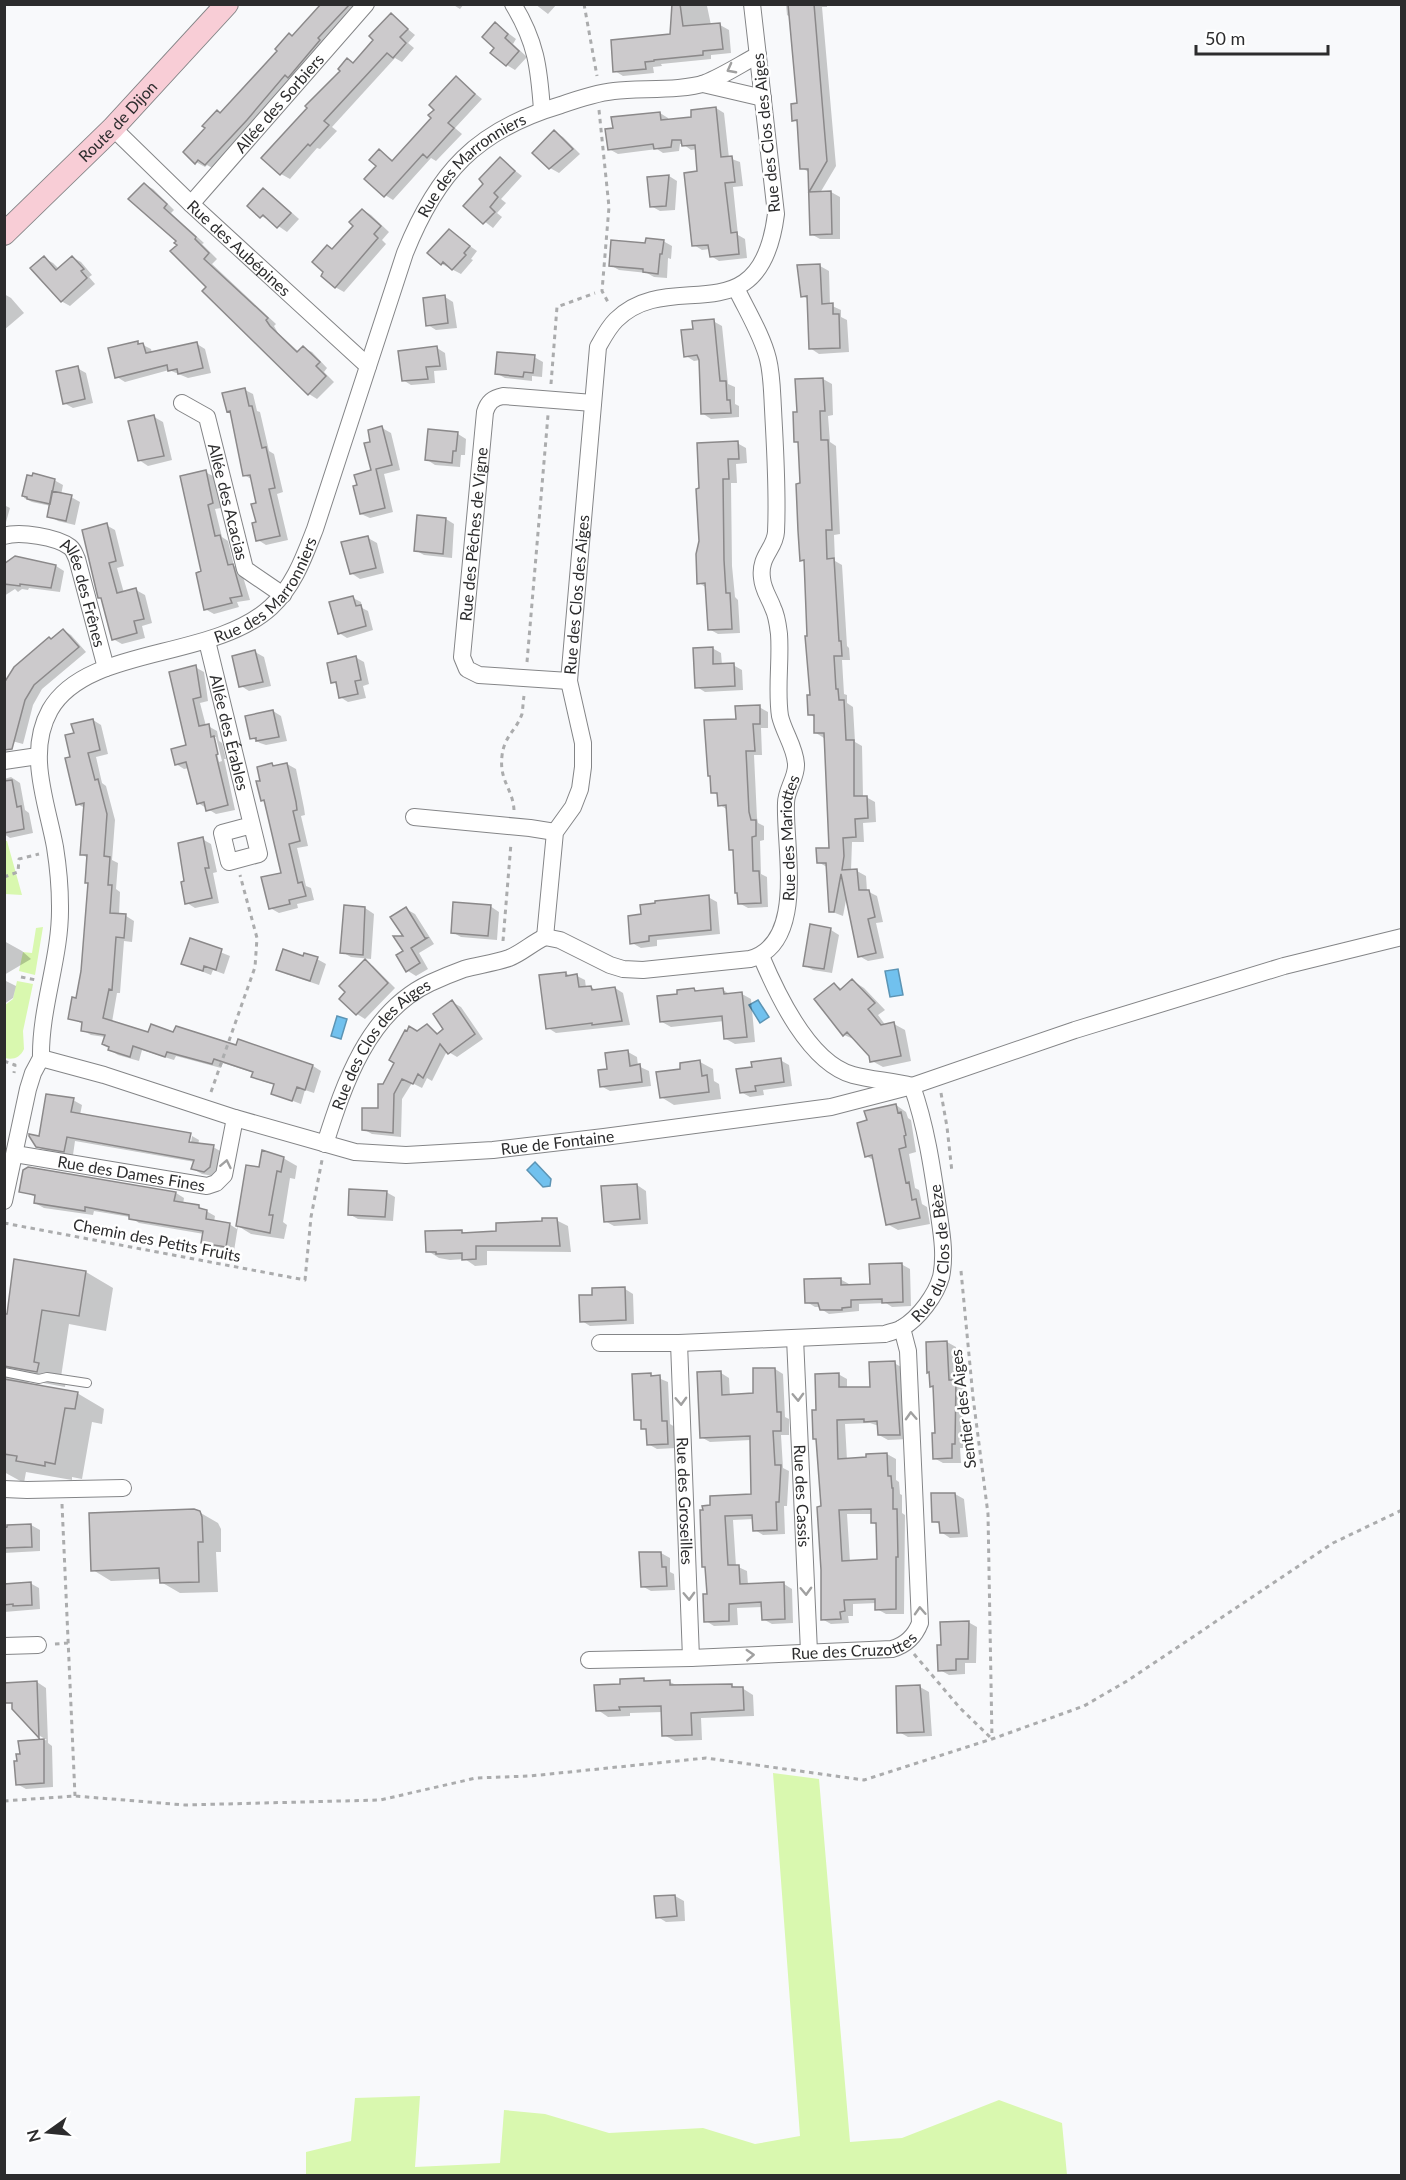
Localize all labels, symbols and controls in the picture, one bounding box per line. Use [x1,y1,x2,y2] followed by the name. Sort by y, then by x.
[1196,18,1328,56] scale bar
[1205,27,1245,49] text: 50 m
[230,49,327,156] street label: Allée des Sorbiers
[748,52,783,214] street label: Rue des Clos des Aiges
[726,62,737,73] one-way arrow
[74,77,161,166] street label: Route de Dijon
[413,109,529,220] street label: Rue des Marronniers
[184,196,295,300] street label: Rue des Aubépines
[205,441,252,562] street label: Allée des Acacias
[455,446,491,622] street label: Rue des Pêches de Vigne
[560,514,592,675] street label: Rue des Clos des Aiges
[57,533,110,649] street label: Allée des Frênes
[211,534,320,646] street label: Rue des Marronniers
[206,672,253,792] street label: Allée des Érables
[776,772,803,902] street label: Rue des Mariottes
[327,974,433,1112] street label: Rue des Clos des Aiges
[500,1126,615,1158] street label: Rue de Fontaine
[56,1151,207,1195] street label: Rue des Dames Fines
[219,1159,232,1169] one-way arrow
[907,1183,952,1325] street label: Rue du Clos de Bèze
[72,1214,243,1265] street label: Chemin des Petits Fruits
[946,1348,979,1470] street label: Sentier des Aiges
[791,1392,804,1401] one-way arrow
[675,1397,688,1406] one-way arrow
[904,1411,917,1420] one-way arrow
[674,1437,697,1565] street label: Rue des Groseilles
[791,1444,814,1548] street label: Rue des Cassis
[800,1587,812,1596] one-way arrow
[683,1591,695,1600] one-way arrow
[913,1606,926,1615] one-way arrow
[791,1628,920,1663] street label: Rue des Cruzottes
[745,1648,754,1661] one-way arrow
[18,2102,78,2162] north arrow
[22,2128,44,2144] text: N

